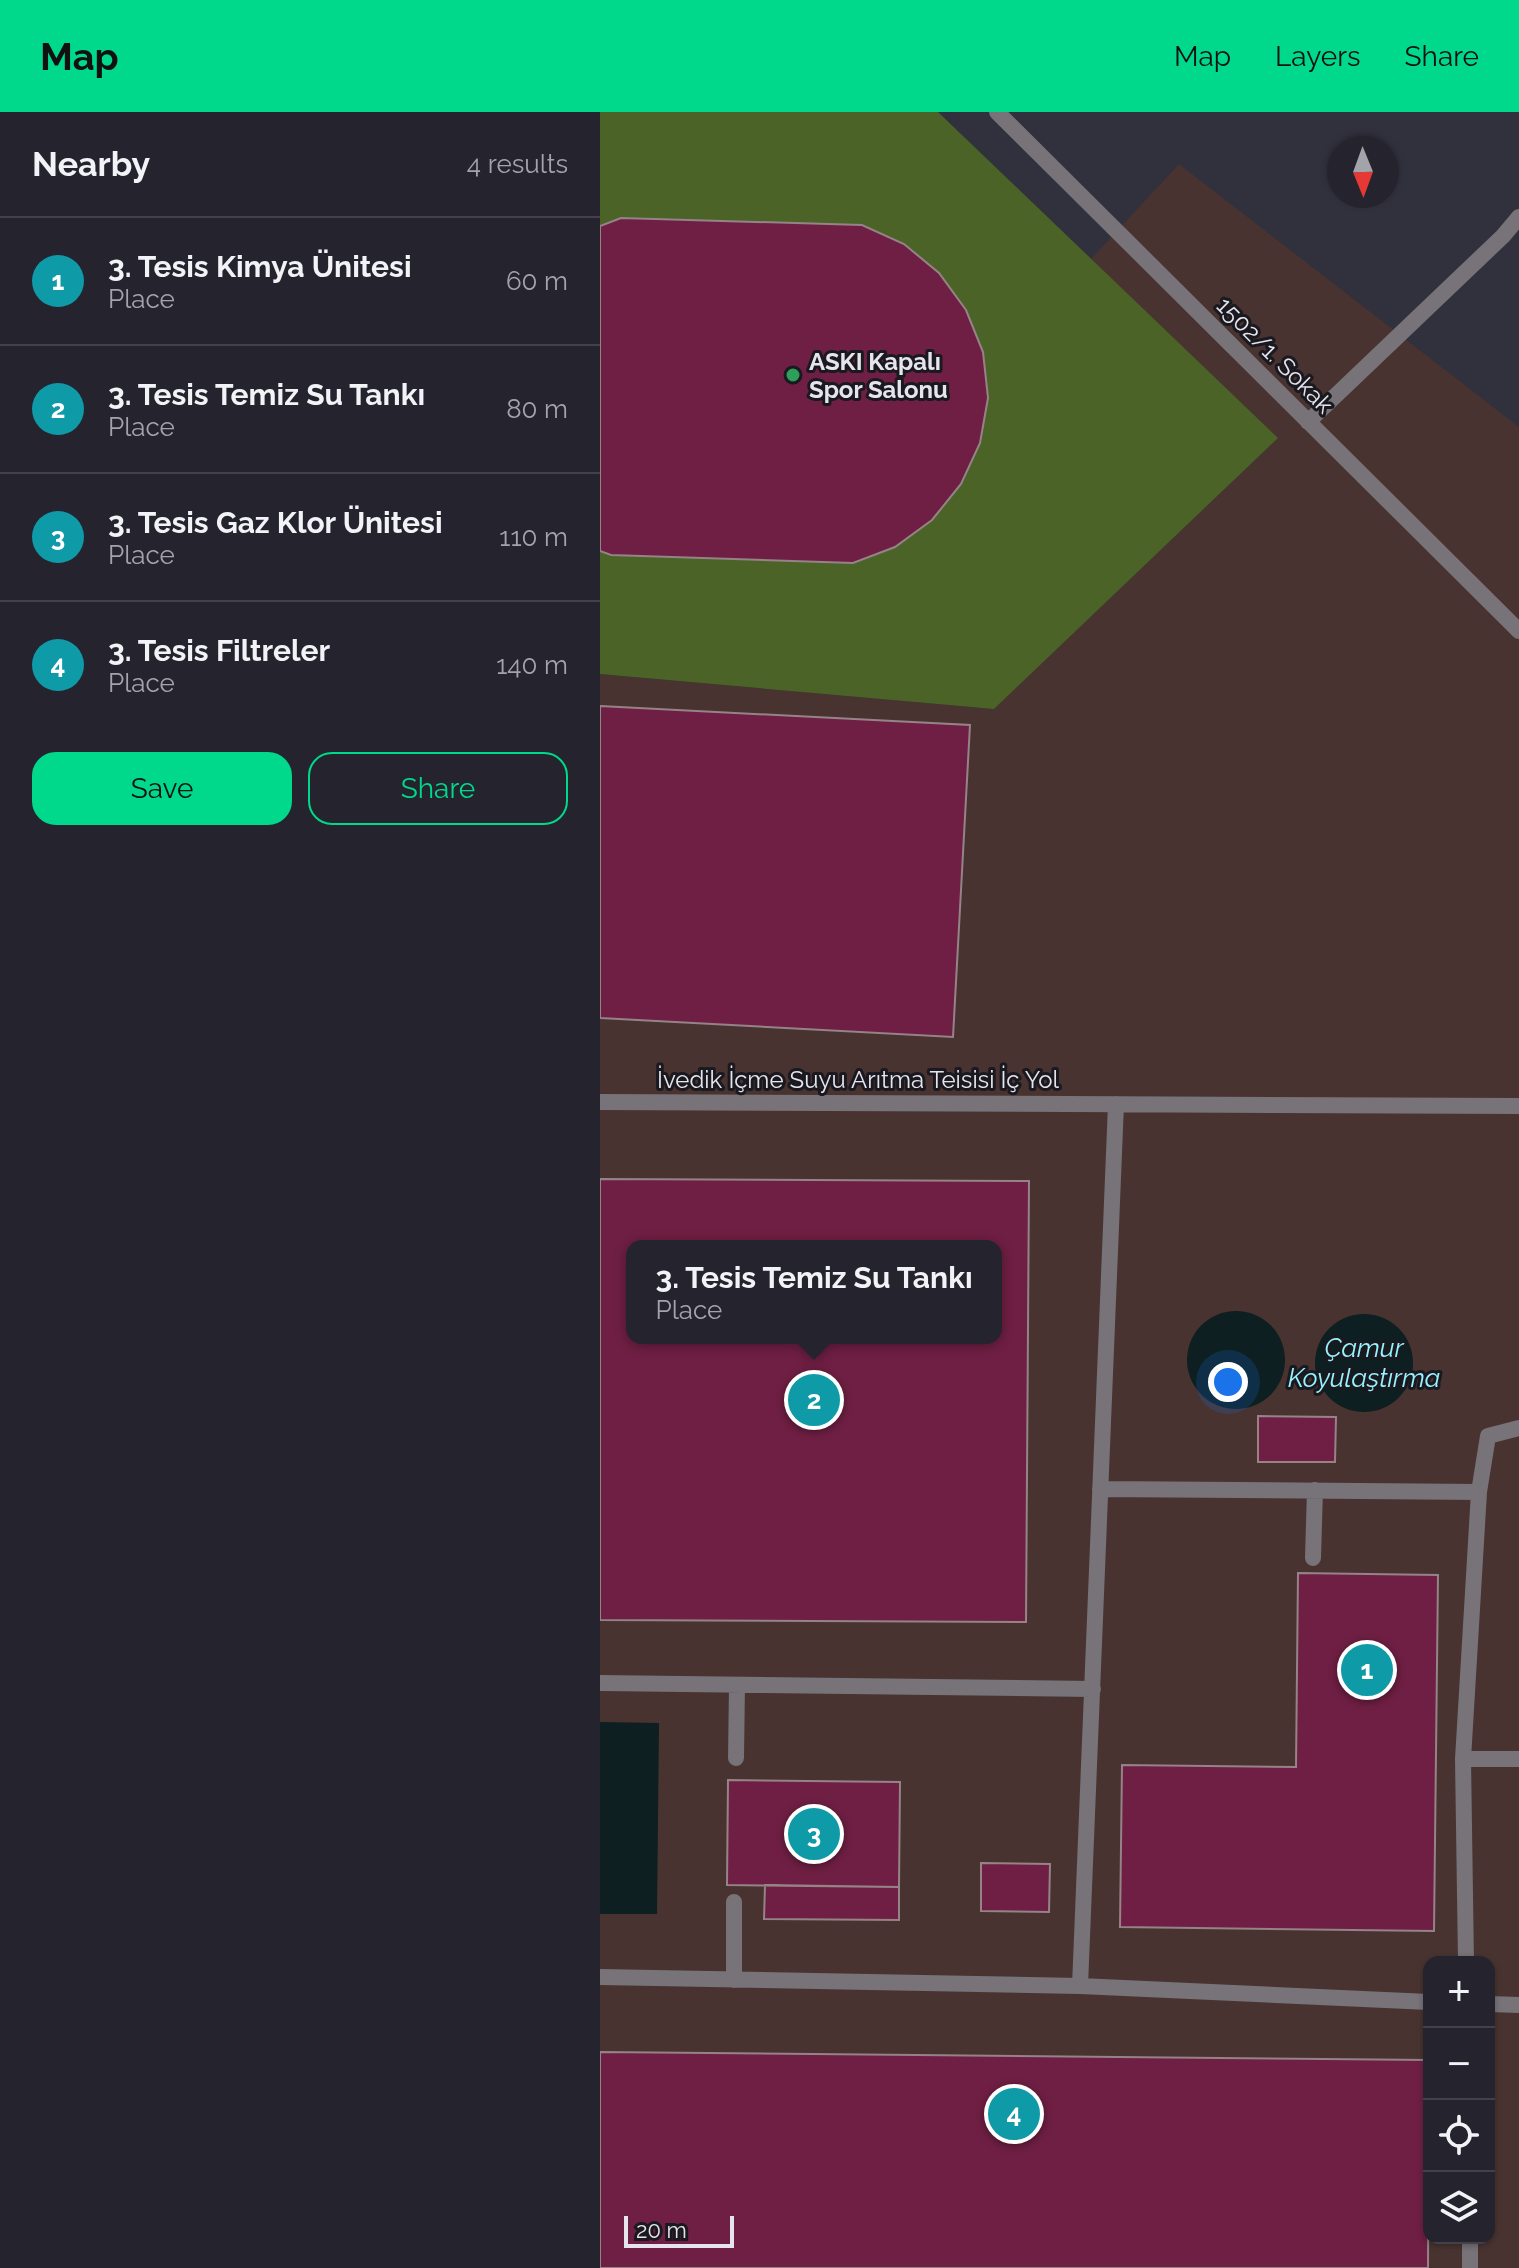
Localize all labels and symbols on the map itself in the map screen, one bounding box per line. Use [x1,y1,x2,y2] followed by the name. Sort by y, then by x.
[1327,136,1399,208] north arrow
[1211,291,1339,419] street label: 1502/1. Sokak
[809,347,948,404] place label: ASKI Kapalı Spor Salonu
[784,366,802,384] marker: ASKI Kapalı Spor Salonu
[657,1065,1059,1094] street label: İvedik İçme Suyu Arıtma Teisisi İç Yol
[1288,1333,1440,1393] water label: Çamur Koyulaştırma
[1208,1362,1248,1402] your location
[788,1370,840,1430] pin: 2
[1341,1640,1393,1700] pin: 1
[788,1804,840,1864] pin: 3
[988,2084,1040,2144] pin: 4
[624,2212,734,2248] scale bar

